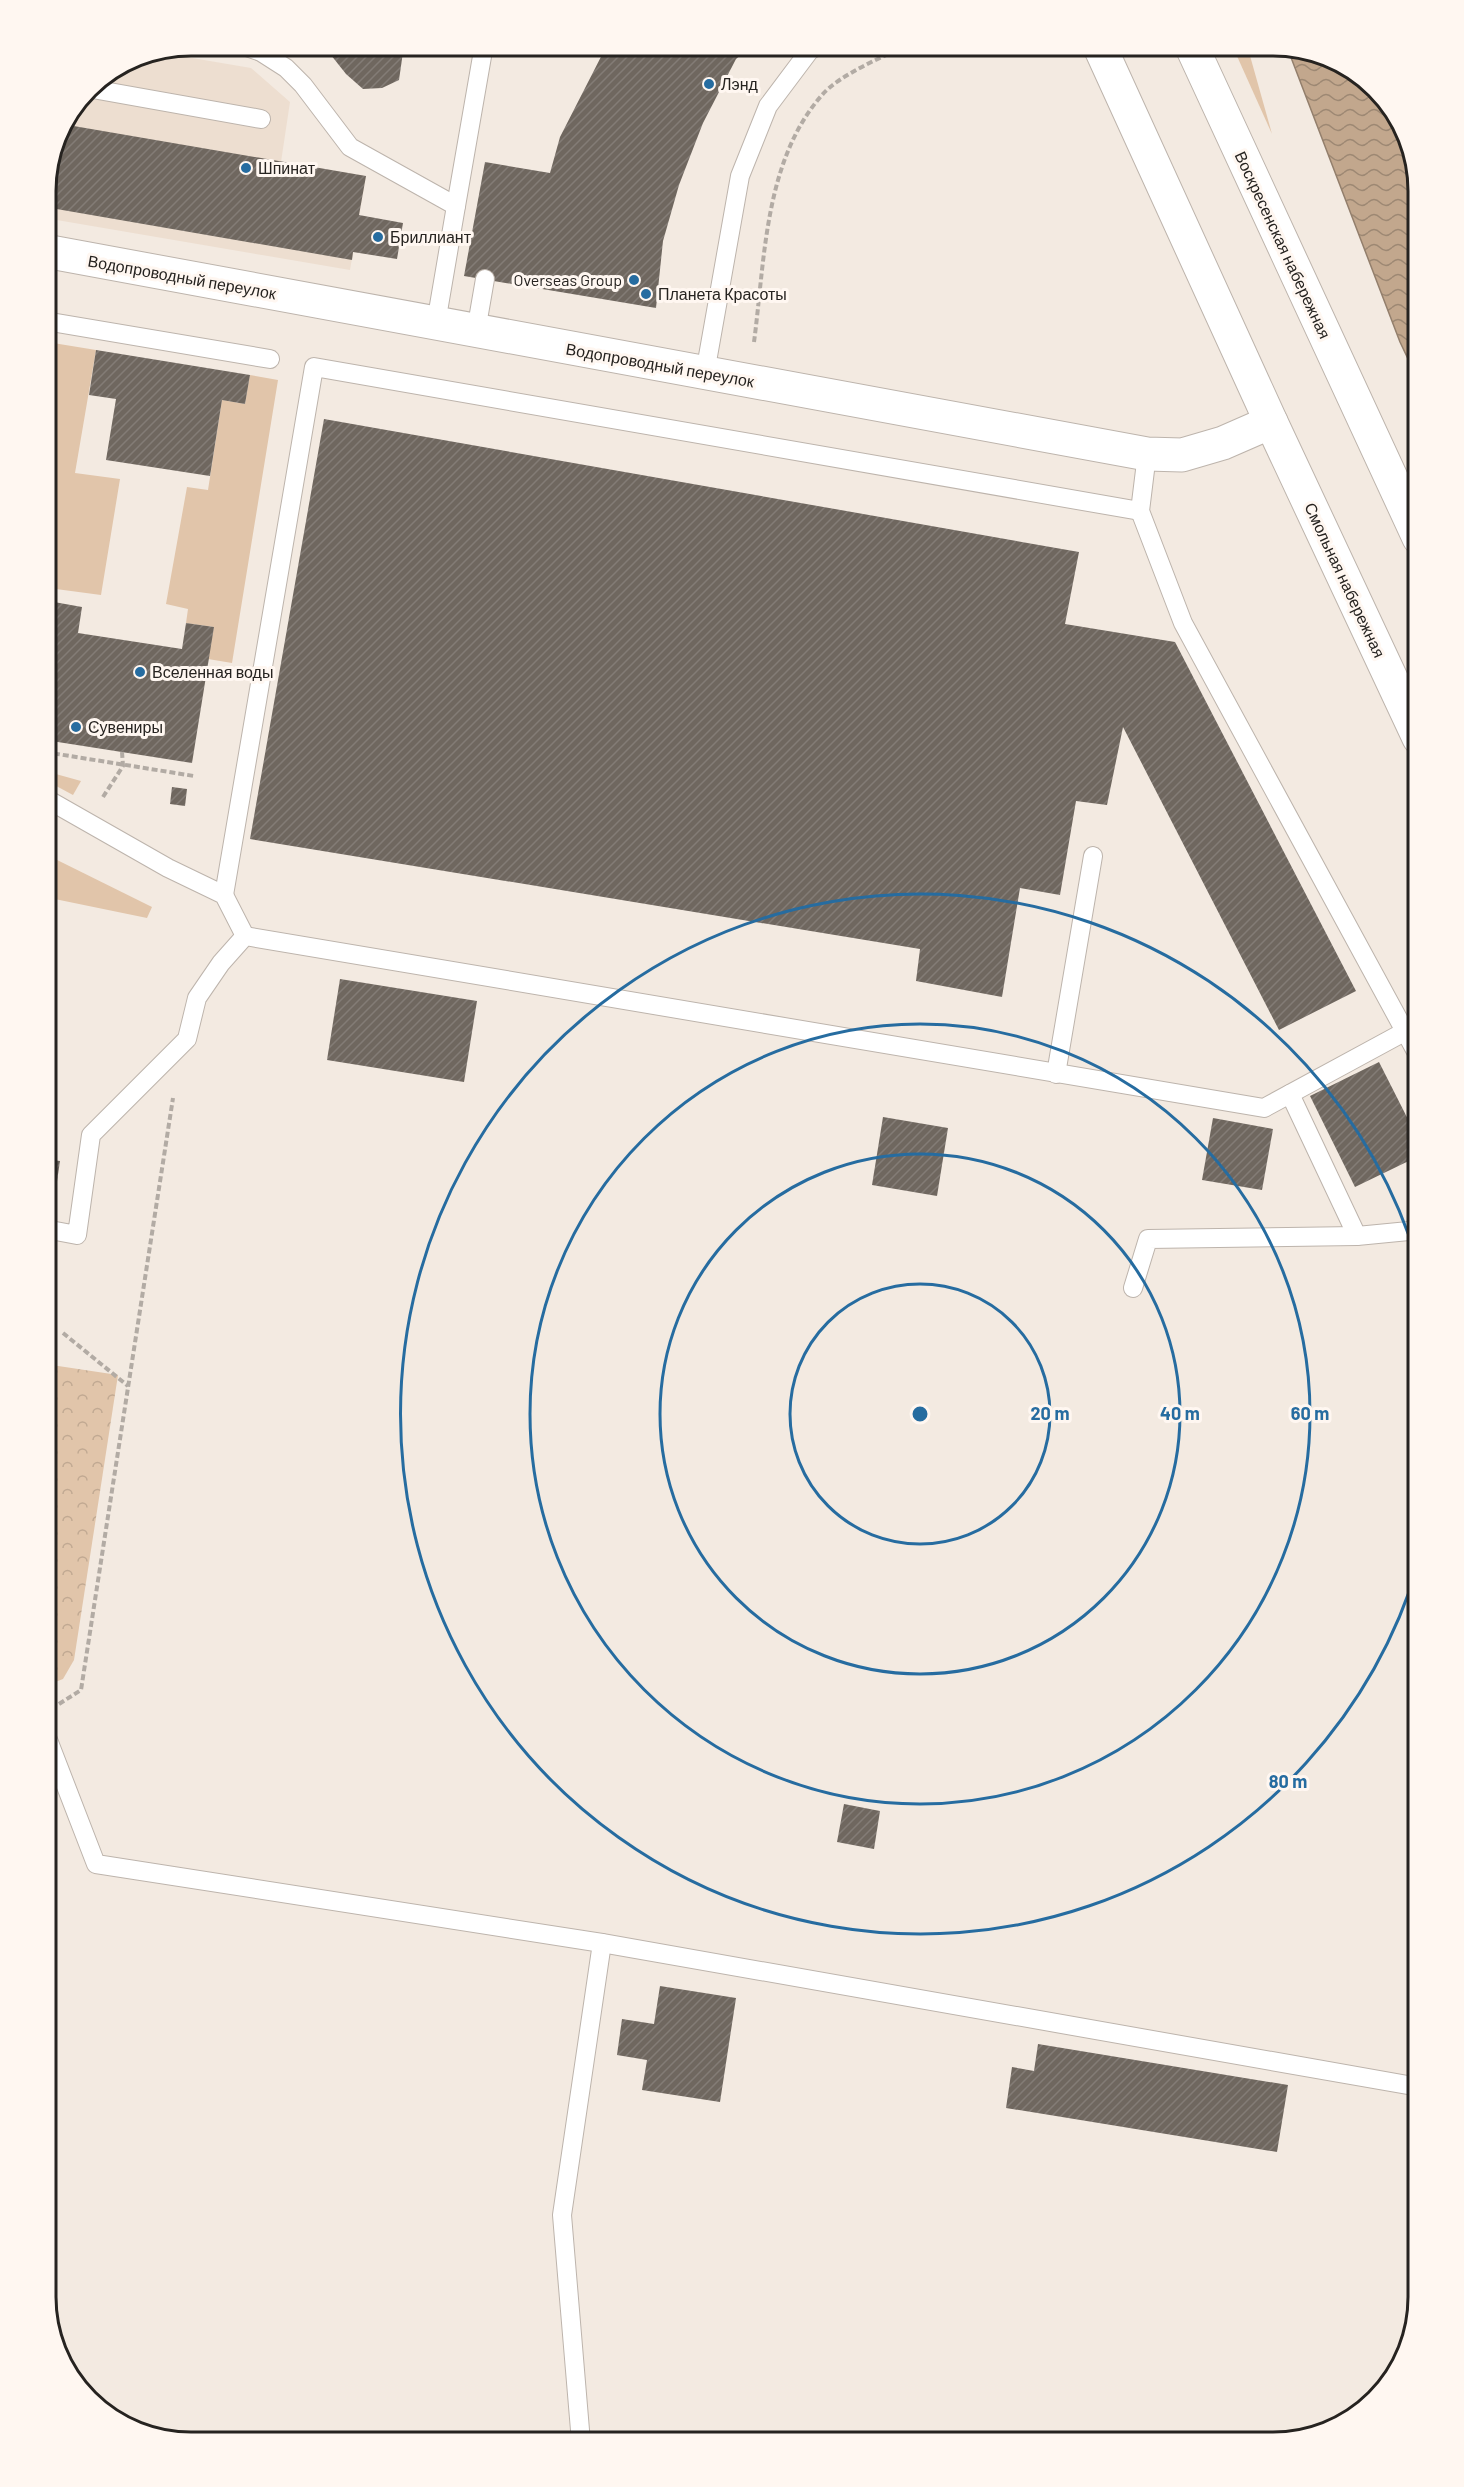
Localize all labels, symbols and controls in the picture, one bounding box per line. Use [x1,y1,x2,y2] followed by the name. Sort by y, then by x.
[721,74,759,93] place label: Лэнд
[702,77,716,91] marker: Лэнд
[1232,148,1335,342] street label: Воскресенская набережная
[258,158,316,177] place label: Шпинат
[239,161,253,175] marker: Шпинат
[390,227,472,246] place label: Бриллиант
[371,230,385,244] marker: Бриллиант
[86,251,279,303] street label: Водопроводный переулок
[514,270,622,289] place label: Overseas Group
[627,273,641,287] marker: Overseas Group
[658,284,787,303] place label: Планета Красоты
[639,287,653,301] marker: Планета Красоты
[564,339,757,391] street label: Водопроводный переулок
[1301,499,1390,660] street label: Смольная набережная
[152,662,273,681] place label: Вселенная воды
[133,665,147,679] marker: Вселенная воды
[88,717,163,736] place label: Сувениры
[69,720,83,734] marker: Сувениры
[1031,1402,1069,1424] text: 20 m
[1160,1402,1200,1424] text: 40 m
[1291,1402,1329,1424] text: 60 m
[910,1404,930,1424] centre of rings
[1269,1770,1307,1792] text: 80 m

